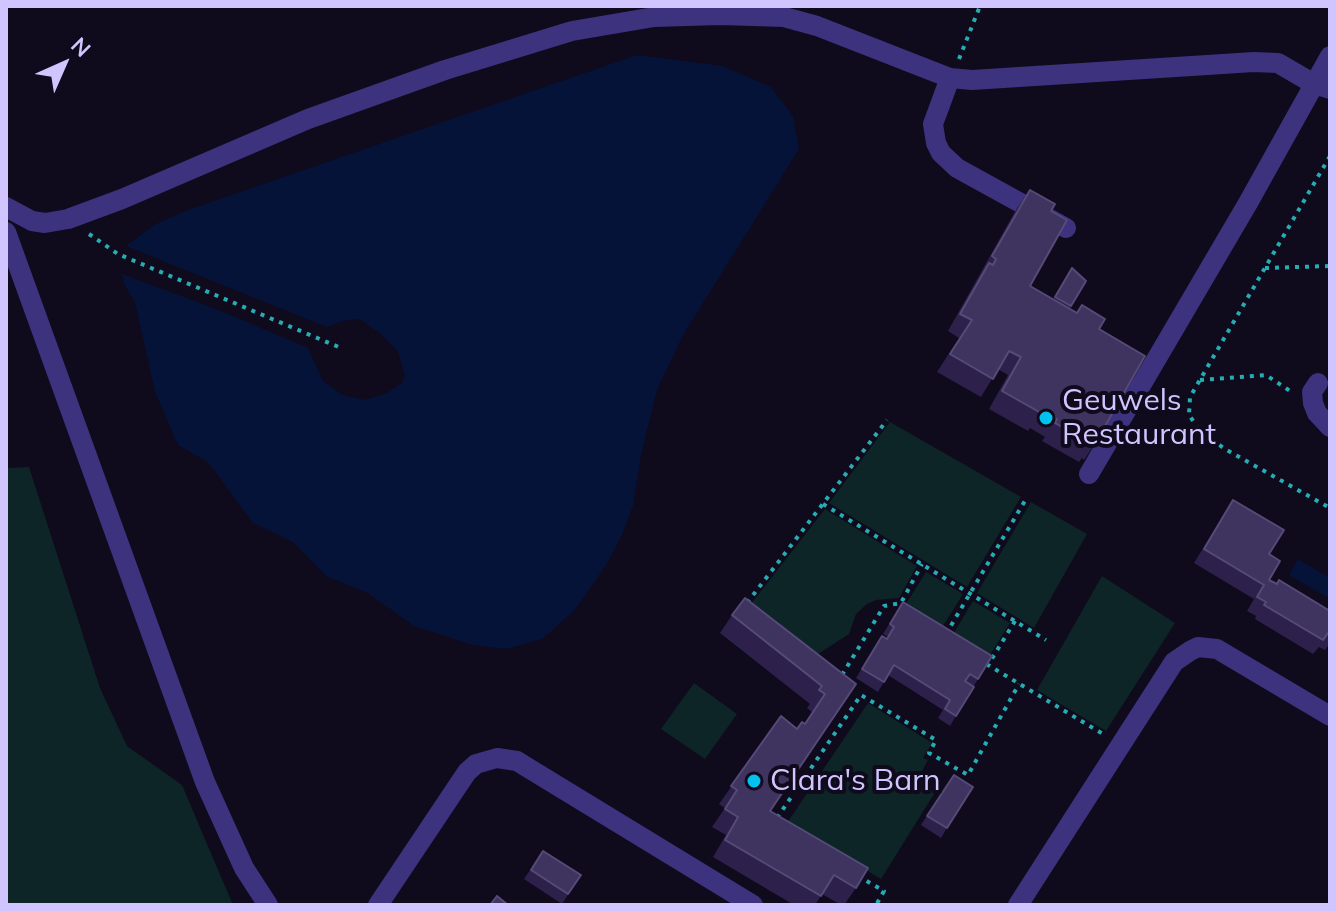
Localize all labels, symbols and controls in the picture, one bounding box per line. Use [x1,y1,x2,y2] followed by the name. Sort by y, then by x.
[24,24,104,104] north arrow
[65,31,97,63] text: N
[1062,383,1216,454] place label: Geuwels Restaurant
[1037,409,1055,427] marker: Geuwels Restaurant
[770,763,941,799] place label: Clara's Barn
[745,772,763,790] marker: Clara's Barn

